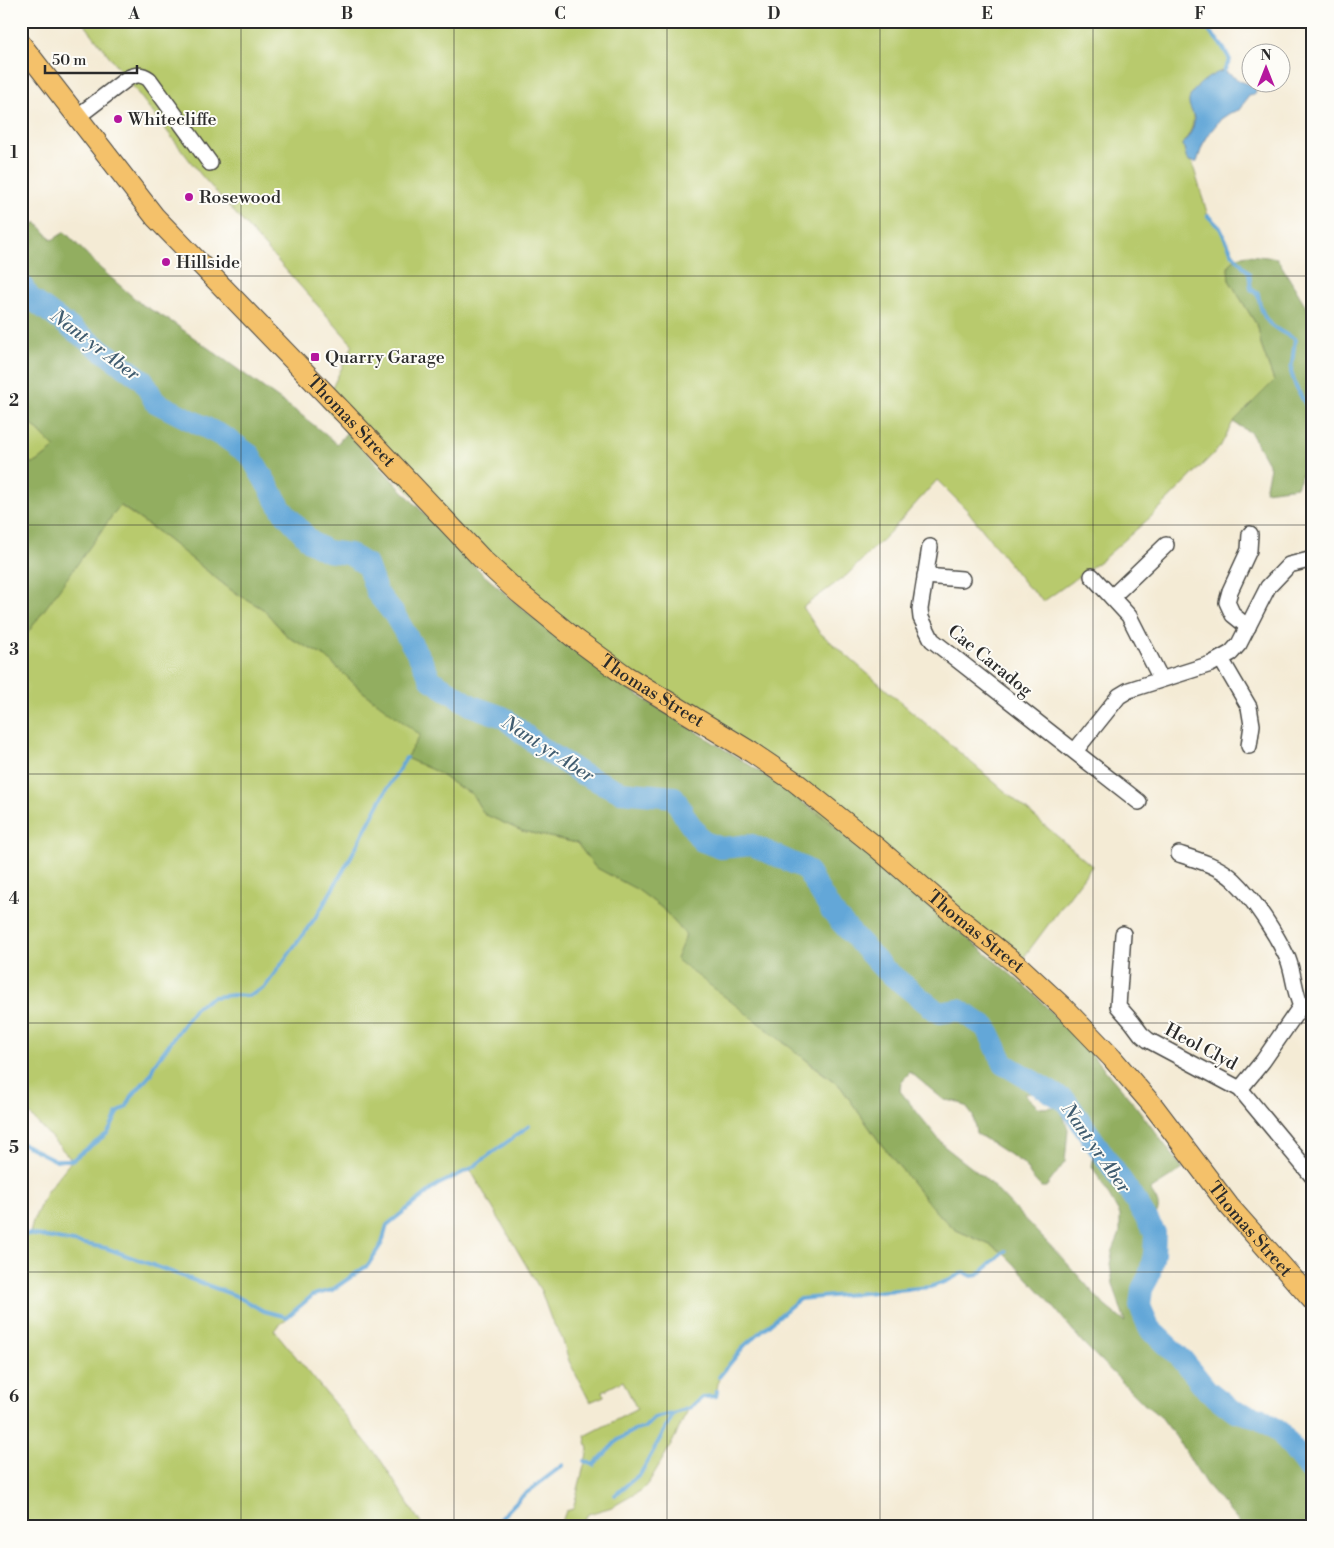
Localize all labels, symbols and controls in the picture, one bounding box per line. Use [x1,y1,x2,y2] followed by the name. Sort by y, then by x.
[127,4,140,24] text: A
[341,4,353,24] text: B
[554,4,566,24] text: C
[768,4,781,24] text: D
[981,4,993,24] text: E
[1194,4,1206,24] text: F
[45,42,138,74] scale bar
[1242,42,1292,92] north arrow
[1260,47,1272,65] text: N
[52,51,86,70] text: 50 m
[127,108,217,131] place label: Whitecliffe
[112,113,124,125] marker: Whitecliffe
[10,143,18,163] text: 1
[199,186,282,209] place label: Rosewood
[183,191,195,203] marker: Rosewood
[176,251,240,274] place label: Hillside
[160,256,172,268] marker: Hillside
[45,303,145,387] water label: Nant yr Aber
[325,346,445,369] place label: Quarry Garage
[309,351,321,363] marker: Quarry Garage
[302,370,401,472] street label: Thomas Street
[9,391,19,411] text: 2
[943,620,1037,703] street label: Cae Caradog
[9,640,19,660] text: 3
[596,650,709,733] street label: Thomas Street
[497,710,599,788] water label: Nant yr Aber
[923,885,1030,978] street label: Thomas Street
[9,889,20,909] text: 4
[1161,1018,1242,1076] street label: Heol Clyd
[1055,1097,1136,1199] water label: Nant yr Aber
[9,1138,19,1158] text: 5
[1203,1177,1298,1282] street label: Thomas Street
[9,1387,19,1407] text: 6

